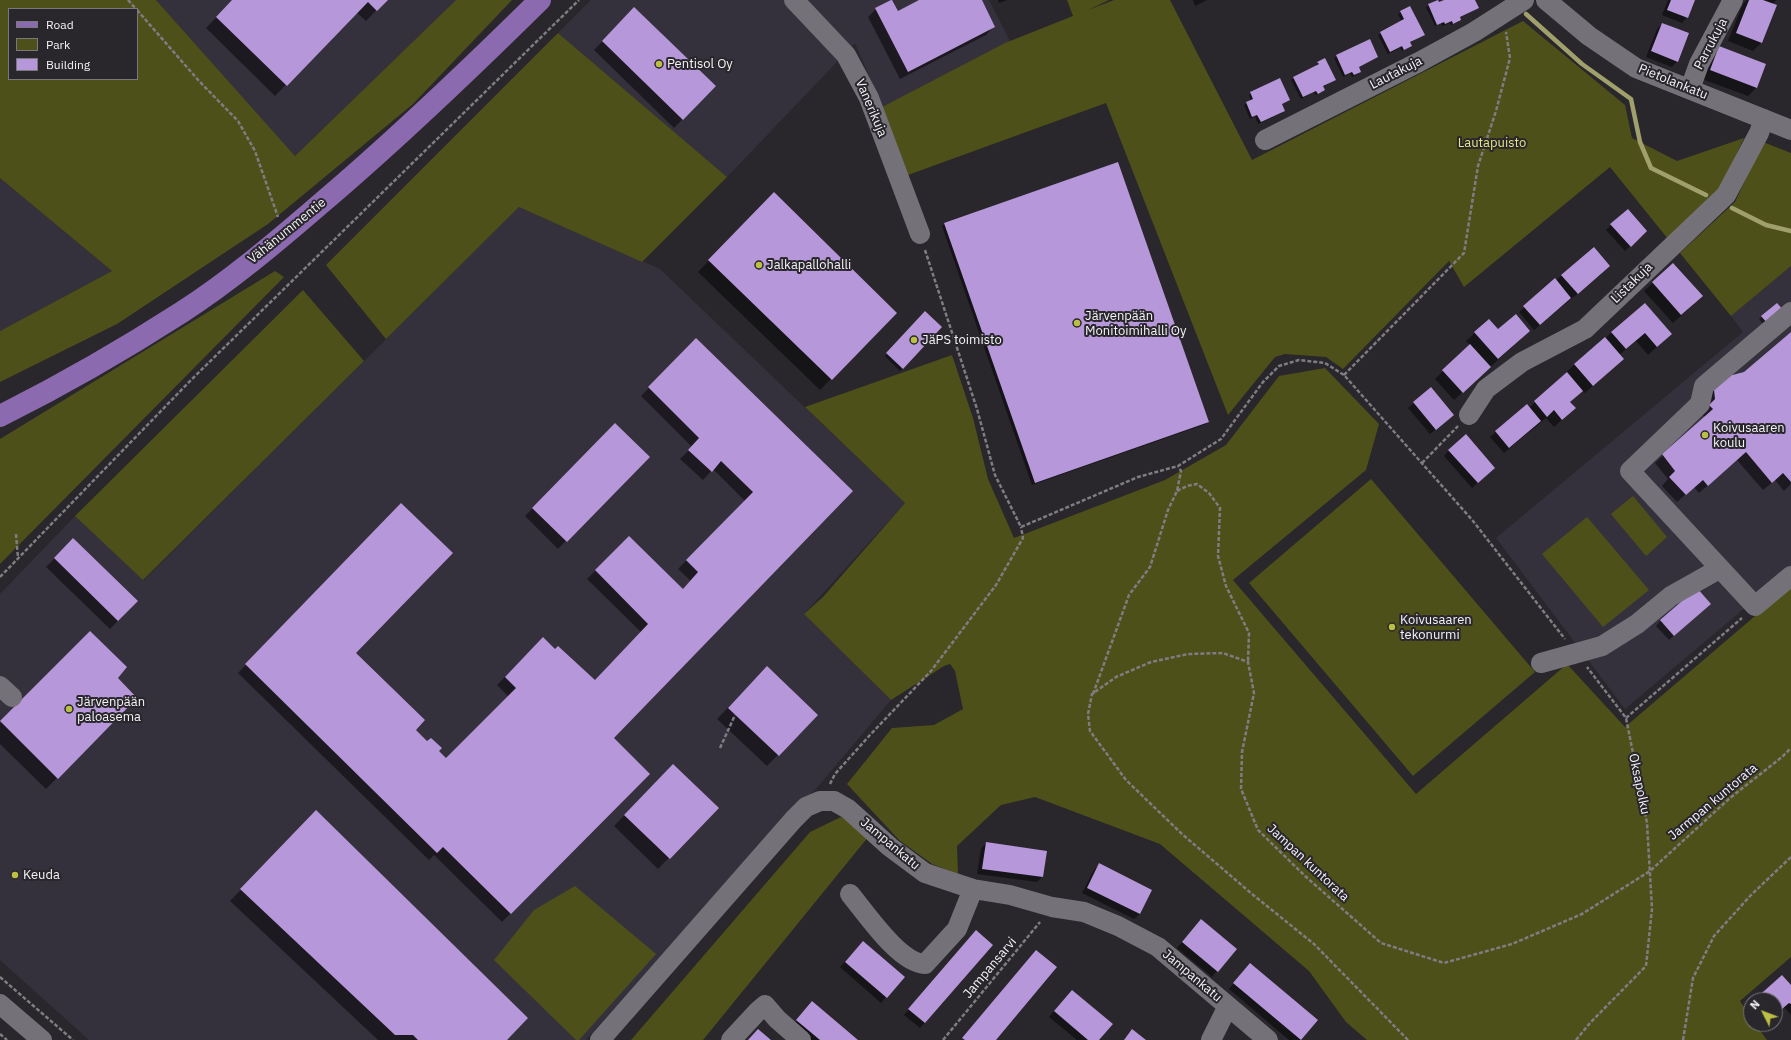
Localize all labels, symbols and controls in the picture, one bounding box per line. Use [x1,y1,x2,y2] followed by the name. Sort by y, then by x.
[8,8,138,80] legend
[1691,16,1731,72] street label: Parrukuja
[46,17,74,32] text: Road
[46,37,70,52] text: Park
[1367,53,1425,93] street label: Lautakuja
[667,56,733,72] place label: Pentisol Oy
[46,57,90,72] text: Building
[654,59,664,69] marker: Pentisol Oy
[1636,61,1710,103] street label: Pietolankatu
[852,77,890,139] street label: Vanerikuja
[1458,135,1526,151] park label: Lautapuisto
[245,195,329,267] street label: Vähänummentie
[767,257,851,273] place label: Jalkapallohalli
[1608,259,1656,307] street label: Listakuja
[754,260,764,270] marker: Jalkapallohalli
[1085,308,1186,339] place label: Järvenpään Monitoimihalli Oy
[1072,318,1082,328] marker: Järvenpään Monitoimihalli Oy
[922,332,1002,348] place label: JäPS toimisto
[909,335,919,345] marker: JäPS toimisto
[1713,420,1785,451] place label: Koivusaaren koulu
[1700,430,1710,440] marker: Koivusaaren koulu
[1400,612,1472,643] place label: Koivusaaren tekonurmi
[1387,622,1397,632] marker: Koivusaaren tekonurmi
[77,694,145,725] place label: Järvenpään paloasema
[64,704,74,714] marker: Järvenpään paloasema
[1625,752,1653,816] street label: Oksapolku
[1665,760,1761,844] street label: Jarmpan kuntorata
[857,815,923,873] street label: Jampankatu
[1264,821,1352,905] street label: Jampan kuntorata
[23,867,60,883] place label: Keuda
[10,870,20,880] marker: Keuda
[960,934,1020,1002] street label: Jampansarvi
[1159,947,1225,1005] street label: Jampankatu
[1743,992,1783,1032] north arrow
[1747,997,1763,1012] text: N

